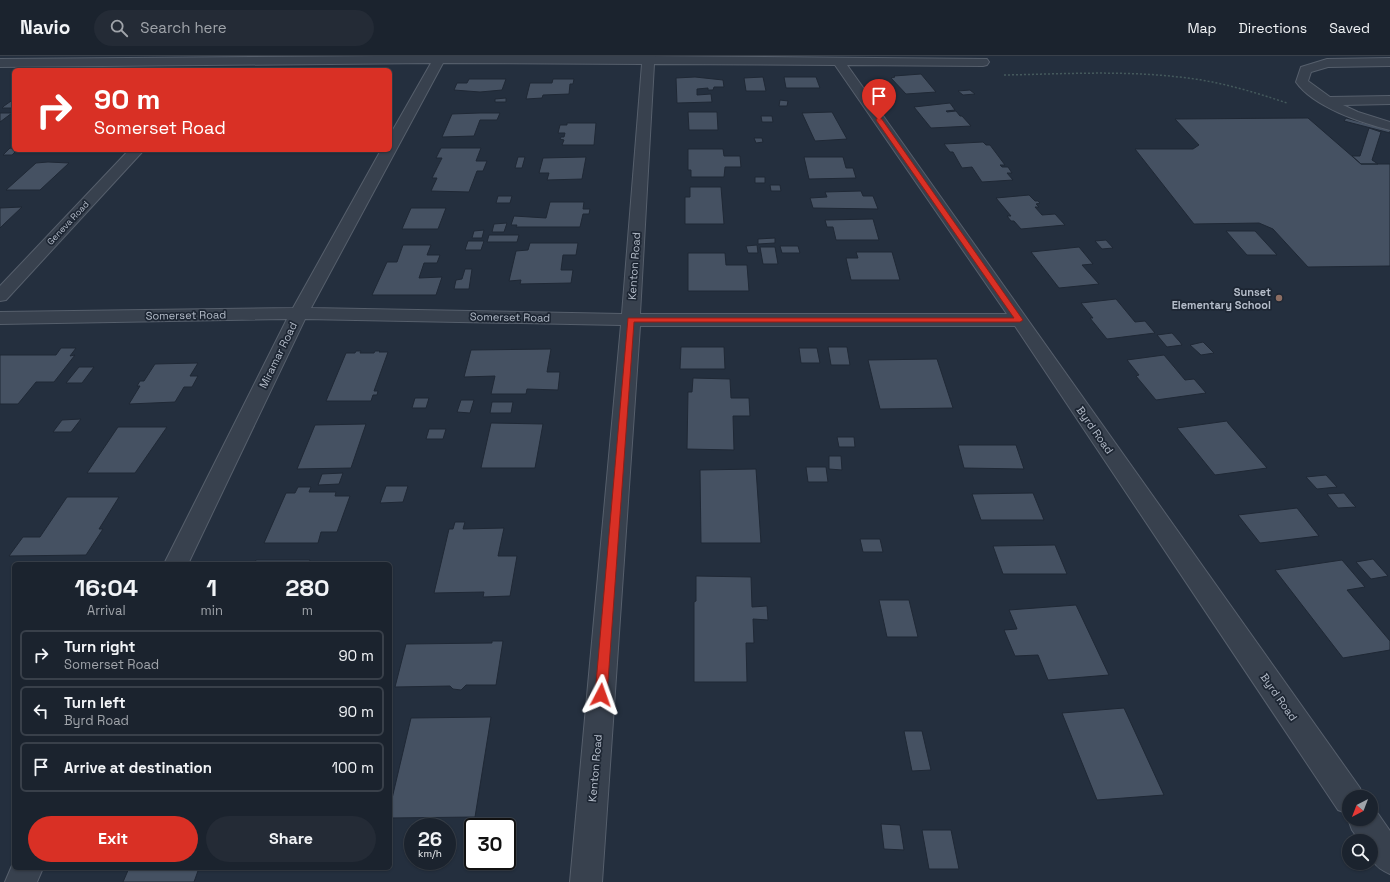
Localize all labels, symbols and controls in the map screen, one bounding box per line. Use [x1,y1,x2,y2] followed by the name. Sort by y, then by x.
[94,10,374,46] search box
[20,15,70,40] text: Navio
[108,17,130,39] icon: search
[140,18,227,37] text: Search here
[1187,19,1217,37] text: Map
[1239,19,1307,37] text: Directions
[1329,19,1370,37] text: Saved
[862,79,896,120] pin
[94,81,160,117] text: 90 m
[28,84,80,136] icon: right
[868,85,890,107] icon: arrive
[94,116,226,139] text: Somerset Road
[44,198,92,248] street label: Geneva Road
[625,232,643,300] street label: Kenton Road
[1172,285,1271,312] place label: Sunset Elementary School
[1274,293,1284,303] marker: Sunset Elementary School
[146,307,226,323] street label: Somerset Road
[470,309,550,325] street label: Somerset Road
[256,319,300,391] street label: Miramar Road
[1074,404,1116,456] street label: Byrd Road
[74,572,138,603] text: 16:04
[206,572,217,603] text: 1
[285,572,330,603] text: 280
[87,602,126,619] text: Arrival
[201,602,223,619] text: min
[302,602,313,619] text: m
[64,637,135,656] text: Turn right
[30,644,52,666] icon: right
[338,646,374,665] text: 90 m
[64,656,159,673] text: Somerset Road
[1258,671,1300,723] street label: Byrd Road
[580,674,622,716] position arrow
[64,693,126,712] text: Turn left
[30,700,52,722] icon: left
[338,702,374,721] text: 90 m
[64,712,129,729] text: Byrd Road
[585,734,605,802] street label: Kenton Road
[30,756,52,778] icon: arrive
[64,758,212,777] text: Arrive at destination
[332,758,374,777] text: 100 m
[1342,790,1378,826] north arrow
[1342,790,1378,870] map controls
[28,816,198,862] button: Exit
[206,816,376,862] button: Share
[464,818,516,870] speed limit sign: 30
[418,826,442,852] text: 26
[1342,834,1378,870] button: search
[418,847,442,860] text: km/h

